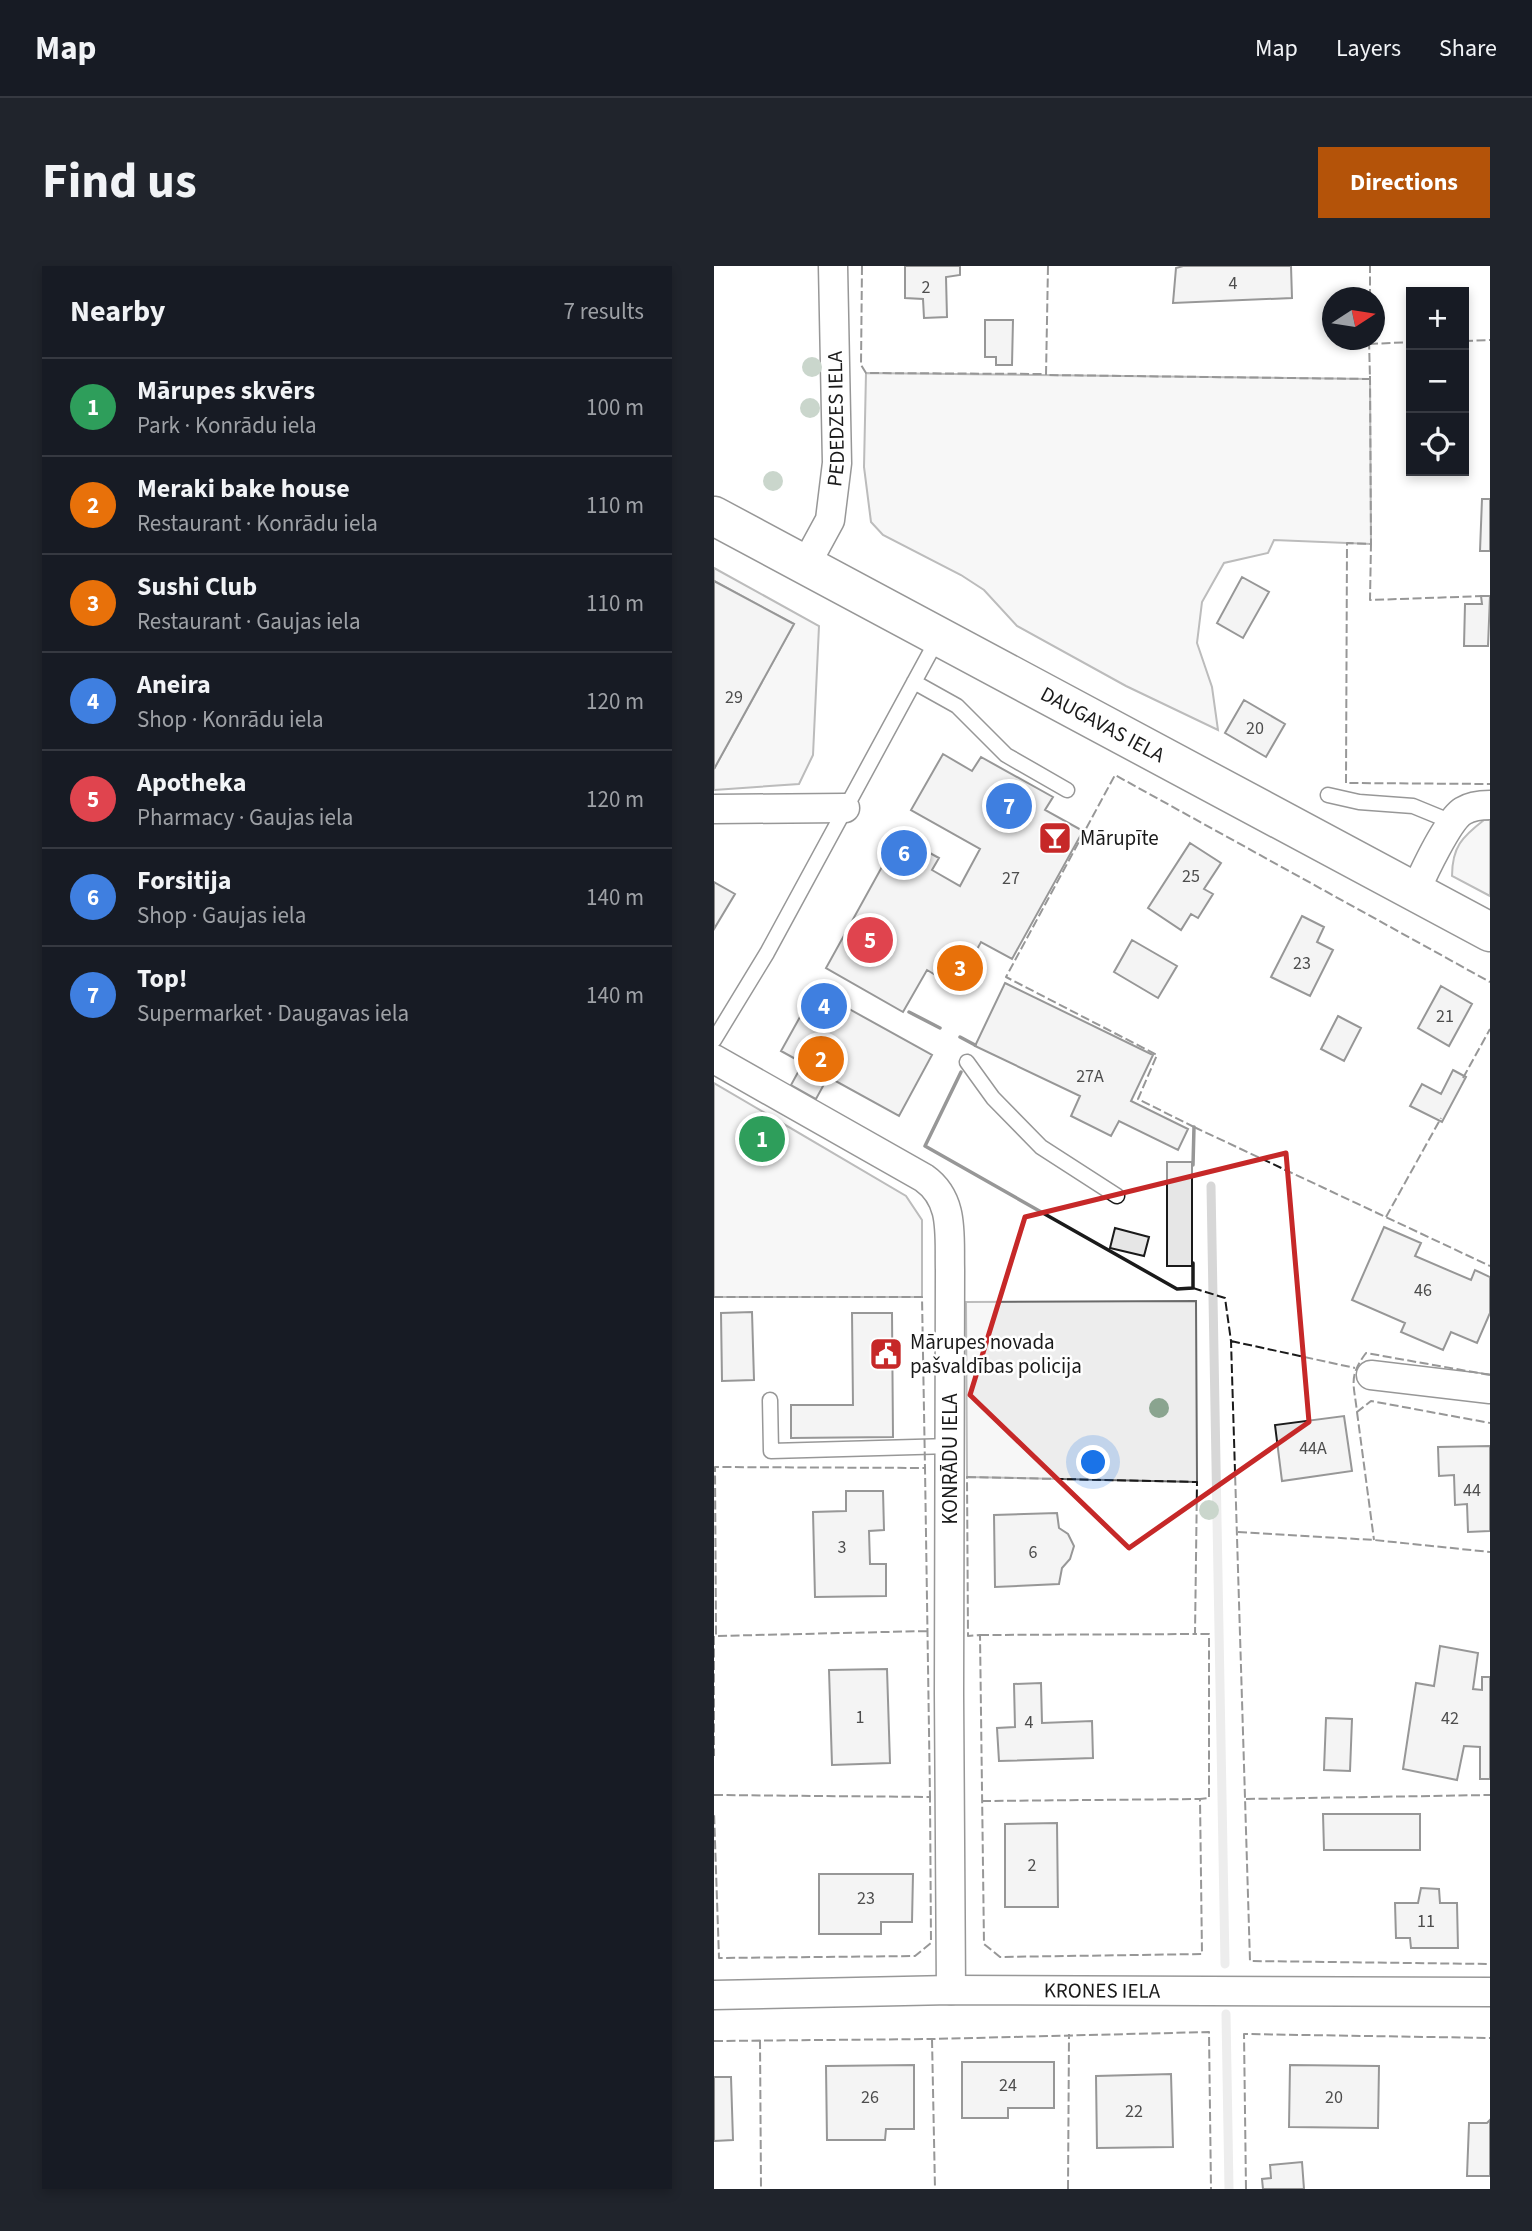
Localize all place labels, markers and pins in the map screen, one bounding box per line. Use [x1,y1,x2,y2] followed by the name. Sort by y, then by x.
[986,780,1032,832] pin: 7
[1036,819,1074,857] bar icon: Mārupīte
[1080,823,1159,853] place label: Mārupīte
[881,827,927,879] pin: 6
[847,914,893,966] pin: 5
[937,942,983,994] pin: 3
[801,980,847,1032] pin: 4
[798,1033,844,1085] pin: 2
[739,1113,785,1165] pin: 1
[910,1327,1082,1381] place label: Mārupes novada pašvaldības policija
[867,1335,905,1373] public building icon: Mārupes novada pašvaldības policija

